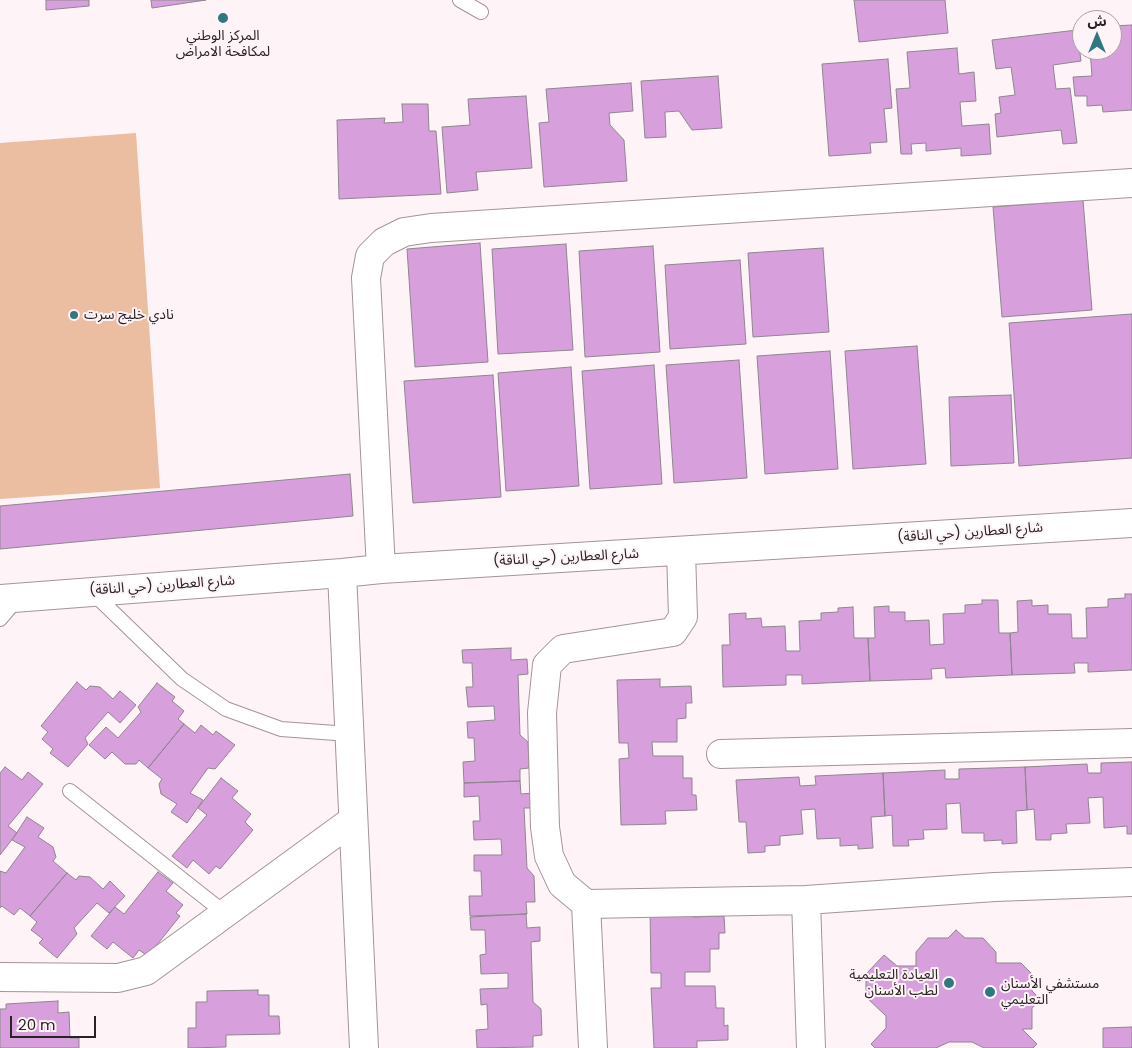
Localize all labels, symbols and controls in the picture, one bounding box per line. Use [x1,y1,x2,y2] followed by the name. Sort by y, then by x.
[1072,10,1122,60] north arrow
[216,11,230,25] marker: المركز الوطني لمكافحة الامراض
[1087,11,1107,31] text: ش
[176,28,270,60] place label: المركز الوطني لمكافحة الامراض
[84,307,174,323] place label: نادي خليج سرت
[68,309,80,321] marker: نادي خليج سرت
[897,520,1043,546] street label: شارع العطارين (حي الناقة)
[493,546,639,570] street label: شارع العطارين (حي الناقة)
[89,573,235,599] street label: شارع العطارين (حي الناقة)
[849,967,938,1000] place label: العيادة التعليمية لطب الأسنان
[942,976,956,990] marker: العيادة التعليمية لطب الأسنان
[1001,976,1099,1009] place label: مستشفي الأسنان التعليمي
[983,985,997,999] marker: مستشفي الأسنان التعليمي
[12,1006,99,1038] scale bar
[18,1014,56,1035] text: 20 m

